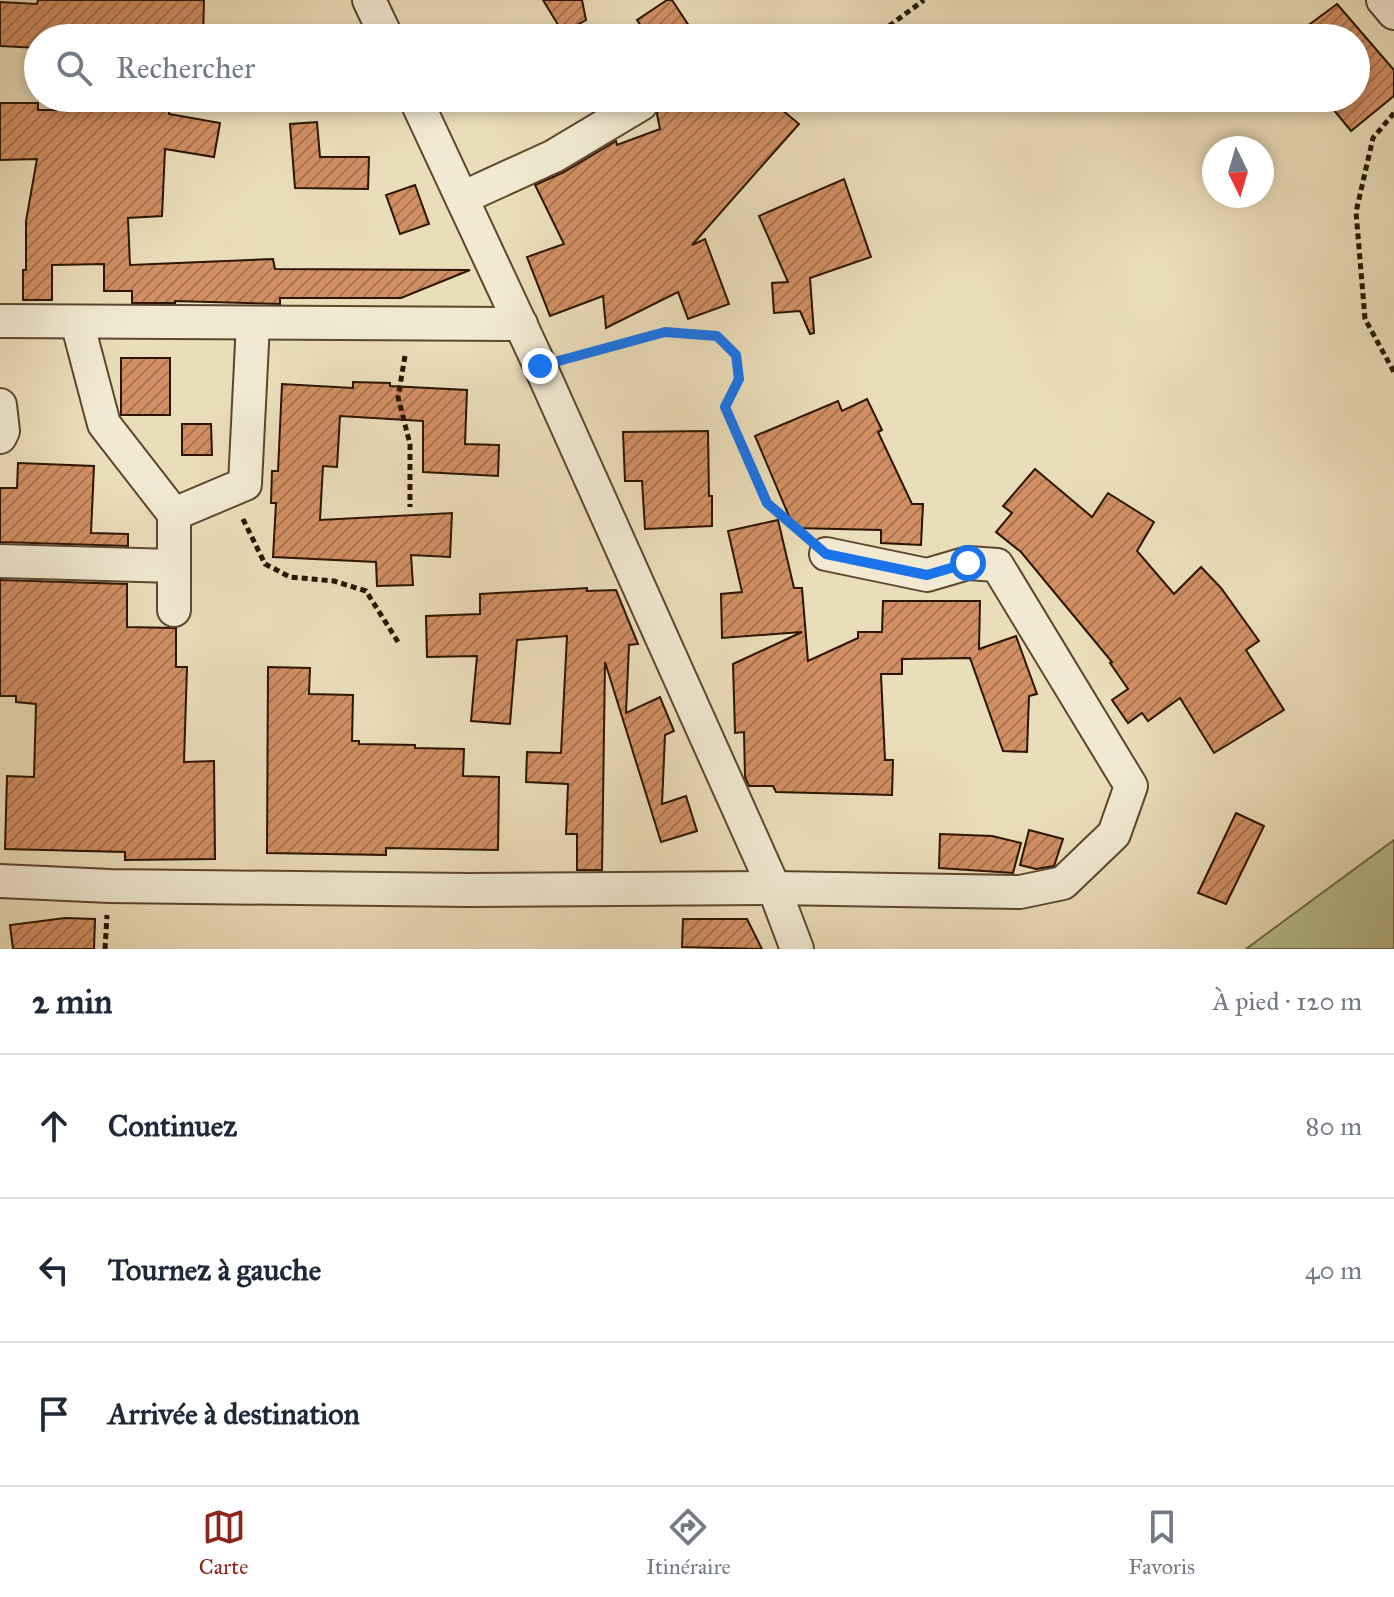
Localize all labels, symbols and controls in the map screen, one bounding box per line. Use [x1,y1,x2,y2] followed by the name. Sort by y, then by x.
[24,24,1370,112] search box
[52,46,96,90] icon: search
[116,50,255,86] text: Rechercher
[1202,136,1274,208] north arrow
[522,348,558,384] route end
[950,545,986,581] route start
[32,981,112,1022] text: 2 min
[1212,985,1362,1017] text: À pied · 120 m
[32,1104,76,1148] icon: ahead
[108,1108,237,1144] text: Continuez
[1306,1110,1362,1142] text: 80 m
[32,1248,76,1292] icon: left
[108,1252,321,1288] text: Tournez à gauche
[1305,1254,1362,1286] text: 40 m
[32,1392,76,1436] icon: arrive
[108,1396,360,1432] text: Arrivée à destination
[199,1505,248,1580] tab: Carte
[646,1505,731,1580] tab: Itinéraire
[1128,1505,1195,1580] tab: Favoris

